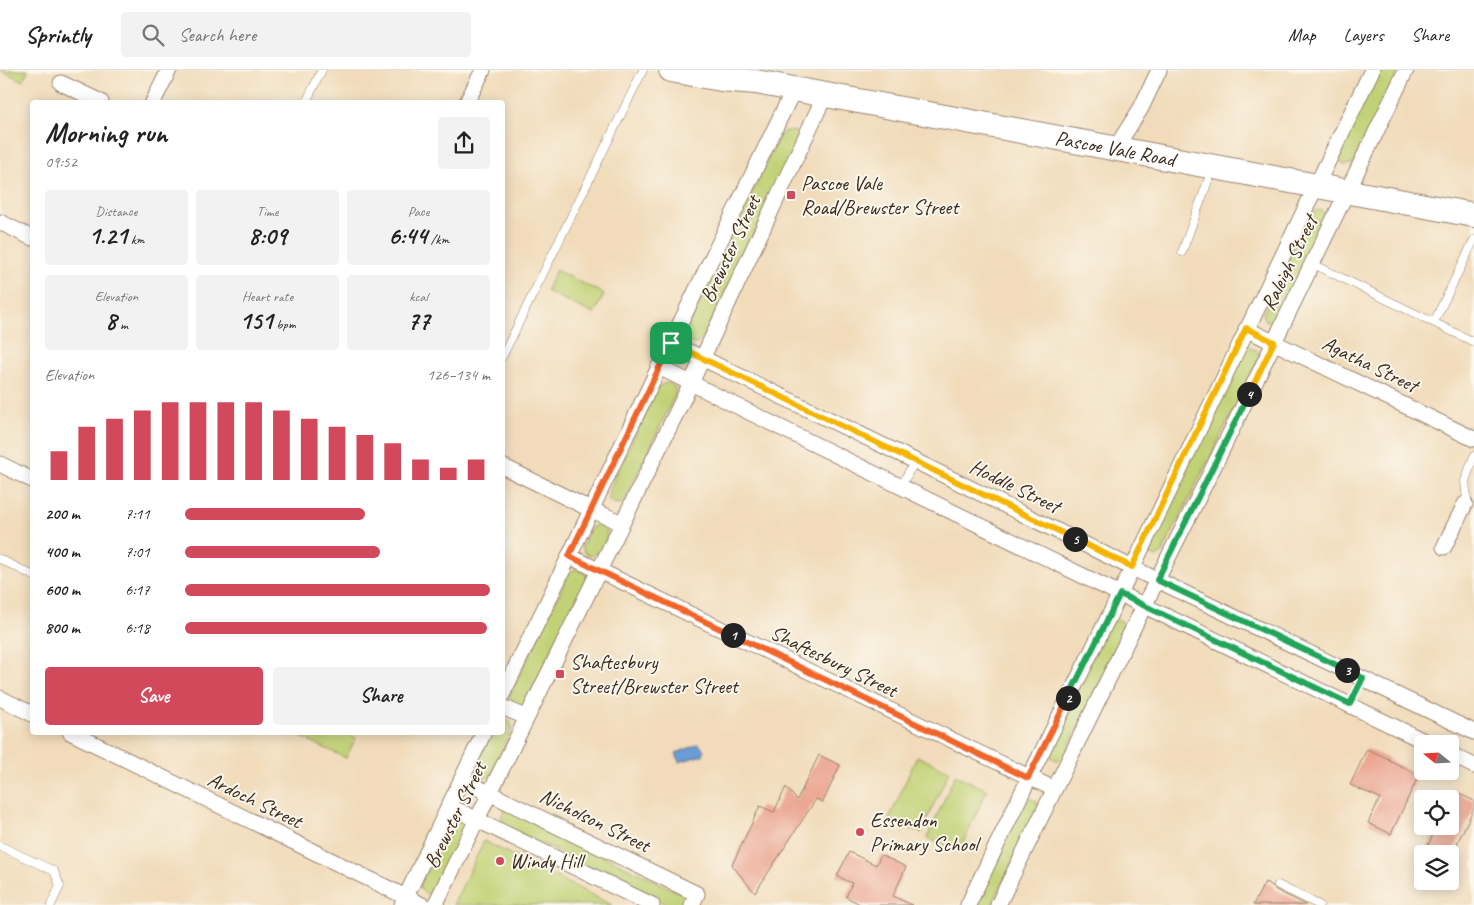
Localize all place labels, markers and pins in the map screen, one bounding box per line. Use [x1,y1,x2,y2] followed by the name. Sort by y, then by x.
[801,170,960,220] place label: Pascoe Vale Road/Brewster Street
[785,189,797,201] marker: Pascoe Vale Road/Brewster Street
[650,322,692,364] pin
[1236,382,1262,406] pin: 4
[1062,526,1088,552] pin: 5
[720,622,746,648] pin: 1
[570,649,740,699] place label: Shaftesbury Street/Brewster Street
[1334,658,1360,682] pin: 3
[554,668,566,680] marker: Shaftesbury Street/Brewster Street
[1056,686,1080,710] pin: 2
[870,807,981,857] place label: Essendon Primary School
[854,826,866,838] marker: Essendon Primary School
[510,848,586,874] place label: Windy Hill
[494,855,506,867] marker: Windy Hill

